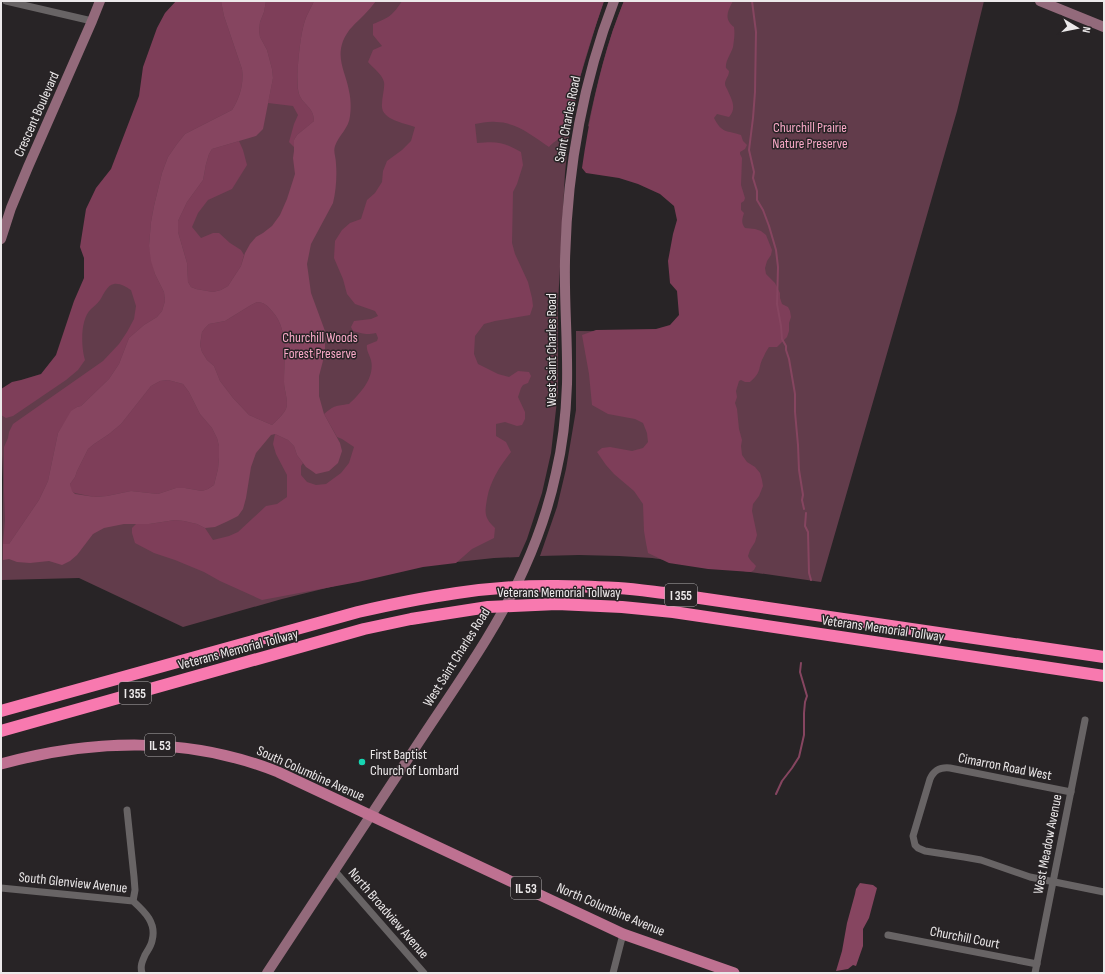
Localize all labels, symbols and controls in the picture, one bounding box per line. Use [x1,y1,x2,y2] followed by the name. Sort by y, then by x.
[1057,8,1097,48] north arrow
[1079,26,1093,34] text: N
[10,69,63,159] street label: Crescent Boulevard
[551,74,584,164] street label: Saint Charles Road
[772,119,848,152] park label: Churchill Prairie Nature Preserve
[543,293,560,407] street label: West Saint Charles Road
[282,329,358,362] park label: Churchill Woods Forest Preserve
[497,584,621,601] street label: Veterans Memorial Tollway
[665,584,697,606] road number: I 355
[419,604,494,710] street label: West Saint Charles Road
[821,611,946,646] street label: Veterans Memorial Tollway
[176,625,300,674] street label: Veterans Memorial Tollway
[119,682,151,704] road number: I 355
[145,734,175,756] road number: IL 53
[254,742,367,805] street label: South Columbine Avenue
[370,746,459,779] place label: First Baptist Church of Lombard
[957,749,1053,784] street label: Cimarron Road West
[357,757,367,767] marker: First Baptist Church of Lombard
[1029,793,1065,895] street label: West Meadow Avenue
[345,865,433,962] street label: North Broadview Avenue
[18,868,128,897] street label: South Glenview Avenue
[511,877,541,899] road number: IL 53
[554,879,668,940] street label: North Columbine Avenue
[929,922,1001,953] street label: Churchill Court

